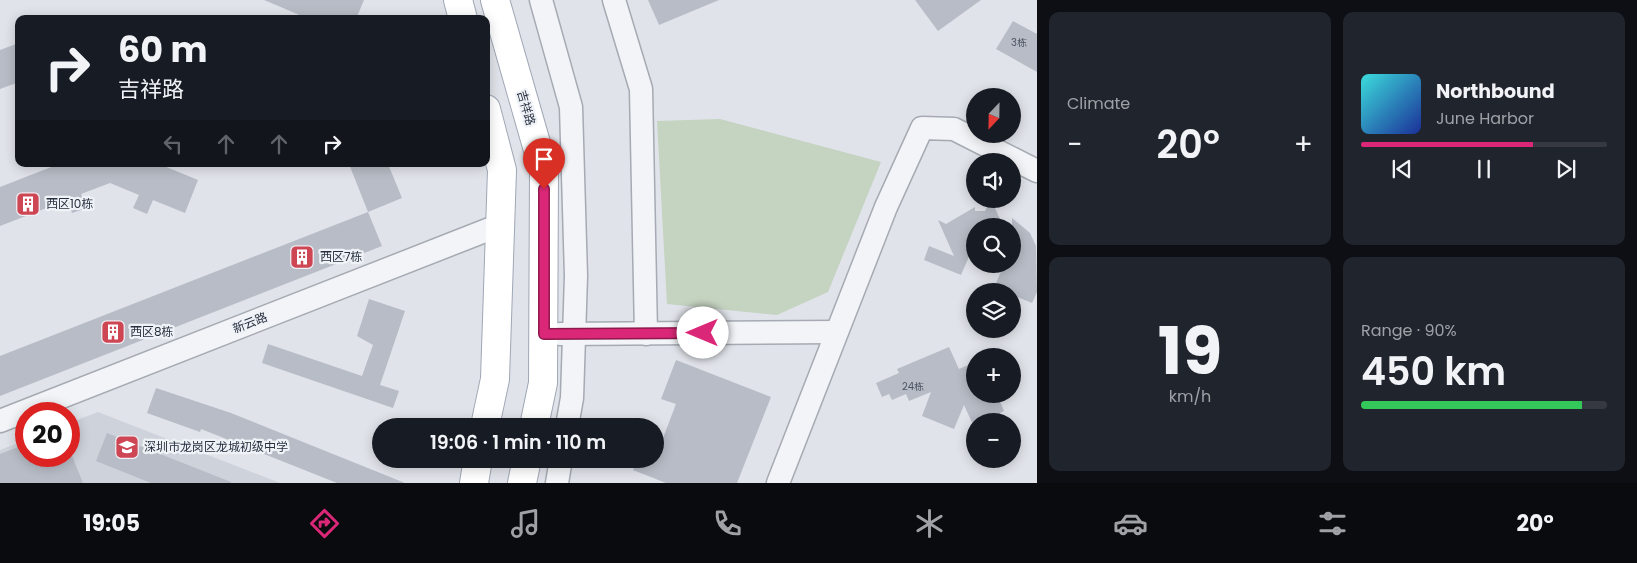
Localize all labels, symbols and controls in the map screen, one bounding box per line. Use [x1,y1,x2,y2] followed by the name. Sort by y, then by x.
[118,25,208,74] text: 60 m
[35,35,100,100] icon: right
[1011,35,1027,50] house number: 3栋
[118,74,184,105] text: 吉祥路
[1436,78,1555,105] text: Northbound
[513,88,540,128] street label: 吉祥路
[966,88,1021,142] north arrow
[966,88,1021,468] map controls
[1067,92,1130,115] text: Climate
[1436,107,1534,130] text: June Harbor
[1157,118,1220,171] text: 20°
[1067,125,1082,164] text: −
[1294,125,1313,164] text: +
[159,130,187,158] icon: left
[212,130,240,158] icon: ahead
[265,130,293,158] icon: ahead
[318,130,346,158] icon: right
[523,138,565,189] pin
[530,145,558,173] icon: arrive
[966,153,1021,208] button: sound
[1388,155,1416,183] icon: previous
[1470,155,1498,183] icon: pause
[1552,155,1580,183] icon: next
[15,191,41,217] building icon: 西区10栋
[46,195,93,212] place label: 西区10栋
[966,218,1021,273] button: search
[289,244,315,270] building icon: 西区7栋
[320,248,363,265] place label: 西区7栋
[966,283,1021,338] button: layers
[676,306,728,358] position arrow
[1158,306,1222,397] text: 19
[230,308,270,337] street label: 新云路
[100,319,126,345] building icon: 西区8栋
[1361,319,1457,342] text: Range · 90%
[130,323,174,340] place label: 西区8栋
[1361,345,1506,398] text: 450 km
[966,348,1021,403] button: +
[902,379,924,394] house number: 24栋
[1169,385,1211,408] text: km/h
[15,402,80,467] speed limit sign: 20
[966,413,1021,468] button: −
[430,429,606,456] text: 19:06 · 1 min · 110 m
[114,434,140,460] school or university icon: 深圳市龙岗区龙城初级中学
[144,438,288,455] place label: 深圳市龙岗区龙城初级中学
[307,506,342,541] icon: directions
[508,506,543,541] icon: music
[710,506,745,541] icon: phone
[912,506,947,541] icon: climate
[1113,506,1148,541] icon: car
[1315,506,1350,541] icon: filters
[83,508,140,539] text: 19:05
[1517,508,1554,539] text: 20°

